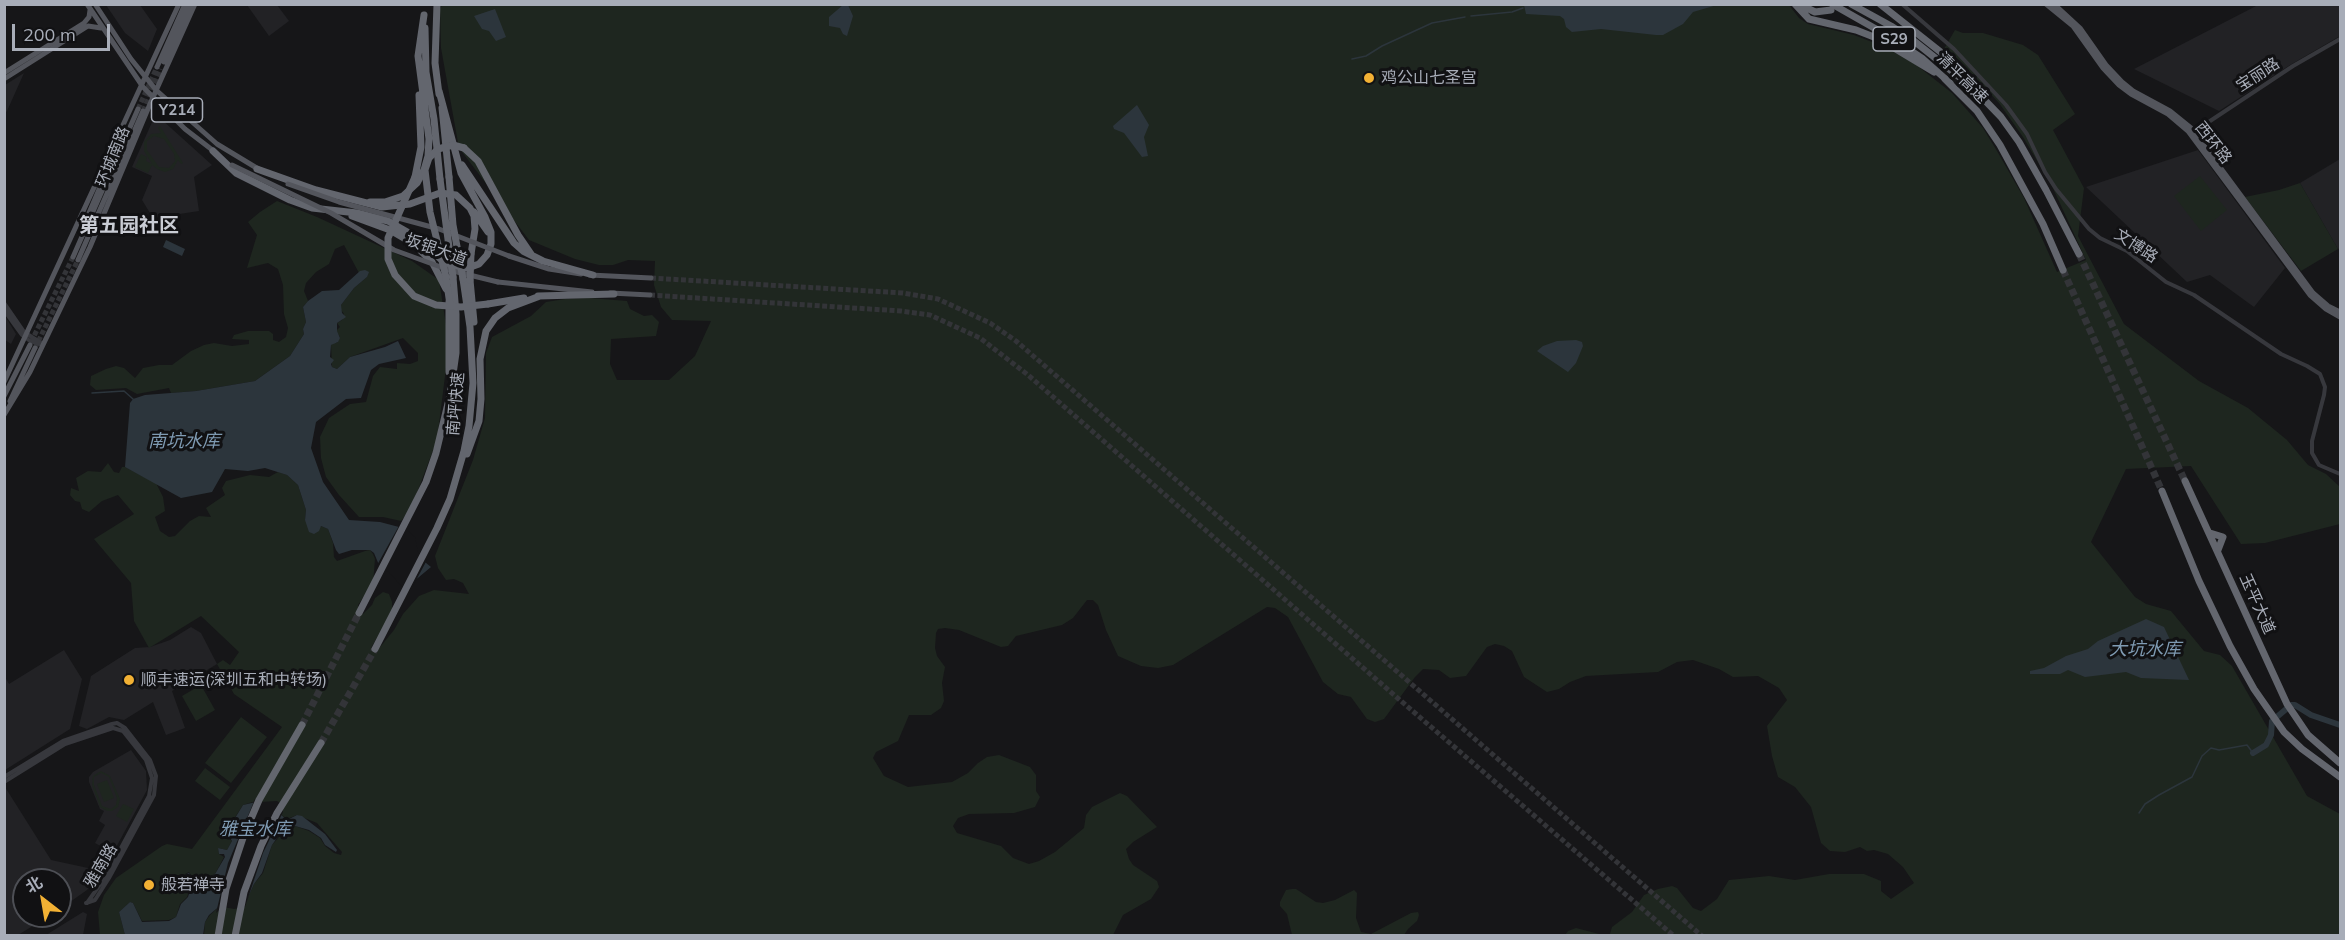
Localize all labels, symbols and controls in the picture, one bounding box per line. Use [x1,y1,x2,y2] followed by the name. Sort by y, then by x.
[15,12,112,50] scale bar
[23,23,76,46] text: 200 m
[1873,27,1915,51] road number: S29
[1933,49,1991,107] street label: 清平高速
[2233,54,2283,96] street label: 宝丽路
[1381,68,1477,88] place label: 鸡公山七圣宫
[1362,71,1376,85] marker: 鸡公山七圣宫
[152,98,202,122] road number: Y214
[2191,118,2235,168] street label: 西环路
[92,124,134,190] street label: 环城南路
[79,214,179,238] district label: 第五园社区
[2111,225,2161,267] street label: 文博路
[403,230,469,270] street label: 坂银大道
[444,371,468,437] street label: 南坪快速
[148,431,220,453] water label: 南坑水库
[2235,571,2279,637] street label: 玉平大道
[2109,639,2181,661] water label: 大坑水库
[141,670,327,690] place label: 顺丰速运(深圳五和中转场)
[122,673,136,687] marker: 顺丰速运(深圳五和中转场)
[219,819,291,841] water label: 雅宝水库
[80,840,122,892] street label: 雅南路
[12,868,72,928] north arrow
[22,872,46,897] text: 北
[161,875,225,895] place label: 般若禅寺
[142,878,156,892] marker: 般若禅寺

